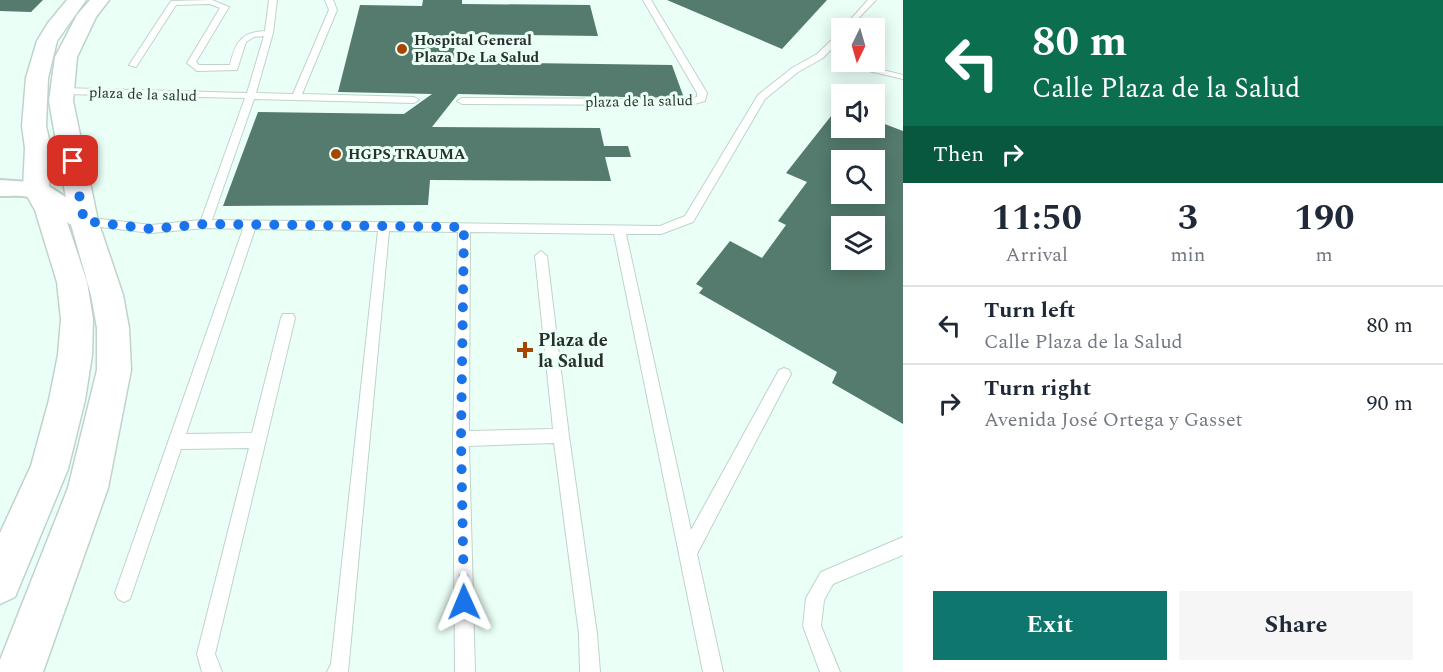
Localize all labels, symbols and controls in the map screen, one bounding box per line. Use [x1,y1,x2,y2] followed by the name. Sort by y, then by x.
[1032,11,1127,74] text: 80 m
[831,18,885,72] north arrow
[831,18,885,270] map controls
[933,24,1011,102] icon: left
[414,29,539,69] place label: Hospital General Plaza De La Salud
[395,42,409,56] marker: Hospital General Plaza De La Salud
[1032,68,1300,110] text: Calle Plaza de la Salud
[88,81,197,108] street label: plaza de la salud
[831,84,885,138] button: sound
[585,89,693,114] street label: plaza de la salud
[47,135,98,186] pin
[933,138,984,171] text: Then
[996,138,1029,171] icon: right
[348,143,466,166] place label: HGPS TRAUMA
[56,144,89,177] icon: arrive
[329,147,343,161] marker: HGPS TRAUMA
[831,150,885,204] button: search
[991,191,1082,246] text: 11:50
[1178,191,1198,246] text: 3
[1294,191,1354,246] text: 190
[831,216,885,270] button: layers
[1006,240,1068,270] text: Arrival
[1170,240,1205,270] text: min
[1316,240,1333,270] text: m
[984,294,1076,327] text: Turn left
[933,309,966,342] icon: left
[1367,309,1413,342] text: 80 m
[538,327,608,375] place label: Plaza de la Salud
[984,327,1183,357] text: Calle Plaza de la Salud
[516,341,534,359] marker: Plaza de la Salud
[984,372,1091,405] text: Turn right
[933,387,966,420] icon: right
[1367,387,1413,420] text: 90 m
[984,405,1243,435] text: Avenida José Ortega y Gasset
[432,570,496,634] position arrow
[933,591,1167,660] button: Exit
[1179,591,1413,660] button: Share

